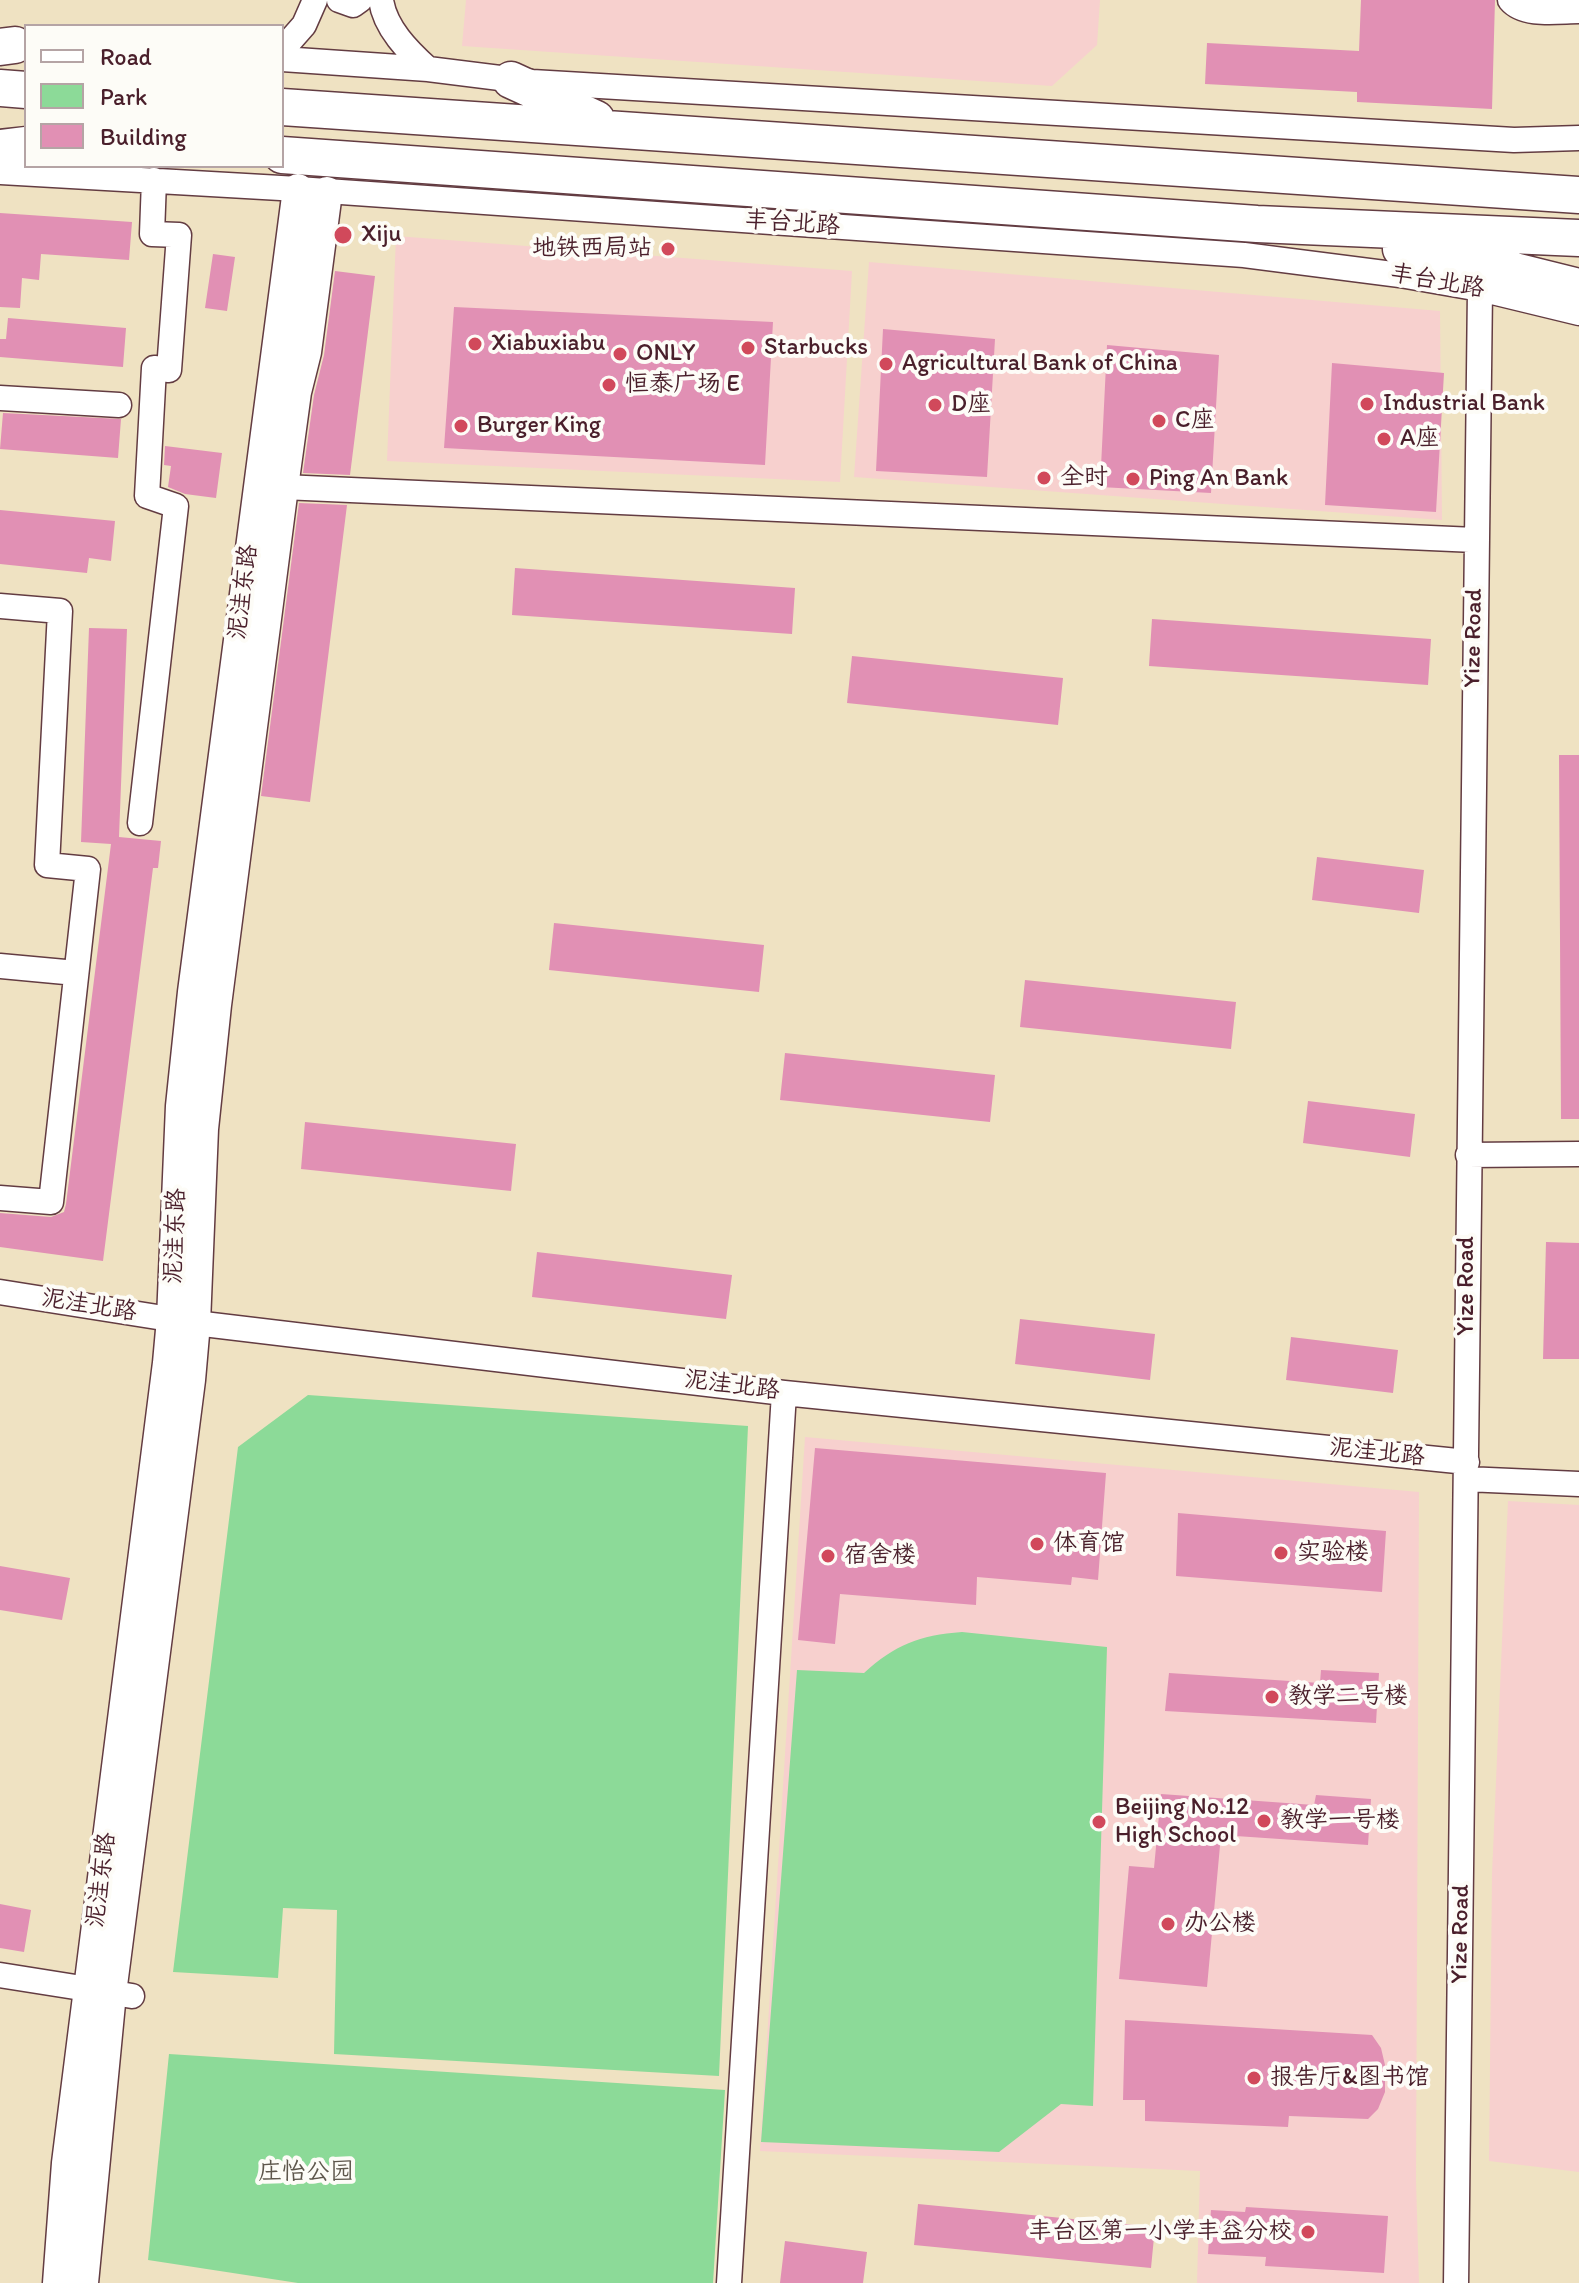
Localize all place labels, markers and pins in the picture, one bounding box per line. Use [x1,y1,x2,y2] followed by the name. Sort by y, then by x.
[361,221,402,249] place label: Xiju
[332,224,354,246] marker: Xiju
[532,235,652,263] place label: 地铁西局站
[659,240,677,258] marker: 地铁西局站
[491,330,605,358] place label: Xiabuxiabu
[764,334,868,362] place label: Starbucks
[466,335,484,353] marker: Xiabuxiabu
[739,339,757,357] marker: Starbucks
[636,340,695,368] place label: ONLY
[611,345,629,363] marker: ONLY
[902,350,1178,378] place label: Agricultural Bank of China
[877,355,895,373] marker: Agricultural Bank of China
[625,371,740,399] place label: 恒泰广场 E
[600,376,618,394] marker: 恒泰广场 E
[1383,390,1545,418] place label: Industrial Bank
[951,391,991,419] place label: D座
[1358,395,1376,413] marker: Industrial Bank
[926,396,944,414] marker: D座
[1175,407,1214,435] place label: C座
[477,412,601,440] place label: Burger King
[1150,412,1168,430] marker: C座
[452,417,470,435] marker: Burger King
[1400,425,1439,453] place label: A座
[1375,430,1393,448] marker: A座
[1060,464,1108,492] place label: 全时
[1149,465,1288,493] place label: Ping An Bank
[1035,469,1053,487] marker: 全时
[1124,470,1142,488] marker: Ping An Bank
[1053,1530,1125,1558] place label: 体育馆
[1028,1535,1046,1553] marker: 体育馆
[1297,1539,1369,1567] place label: 实验楼
[844,1542,916,1570] place label: 宿舍楼
[1272,1544,1290,1562] marker: 实验楼
[819,1547,837,1565] marker: 宿舍楼
[1288,1683,1408,1711] place label: 教学二号楼
[1263,1688,1281,1706] marker: 教学二号楼
[1115,1794,1249,1850] place label: Beijing No.12 High School
[1280,1807,1400,1835] place label: 教学一号楼
[1255,1812,1273,1830] marker: 教学一号楼
[1090,1813,1108,1831] marker: Beijing No.12 High School
[1184,1910,1256,1938] place label: 办公楼
[1159,1915,1177,1933] marker: 办公楼
[1270,2064,1430,2092] place label: 报告厅&图书馆
[1245,2069,1263,2087] marker: 报告厅&图书馆
[1028,2218,1292,2246] place label: 丰台区第一小学丰益分校
[1299,2223,1317,2241] marker: 丰台区第一小学丰益分校

